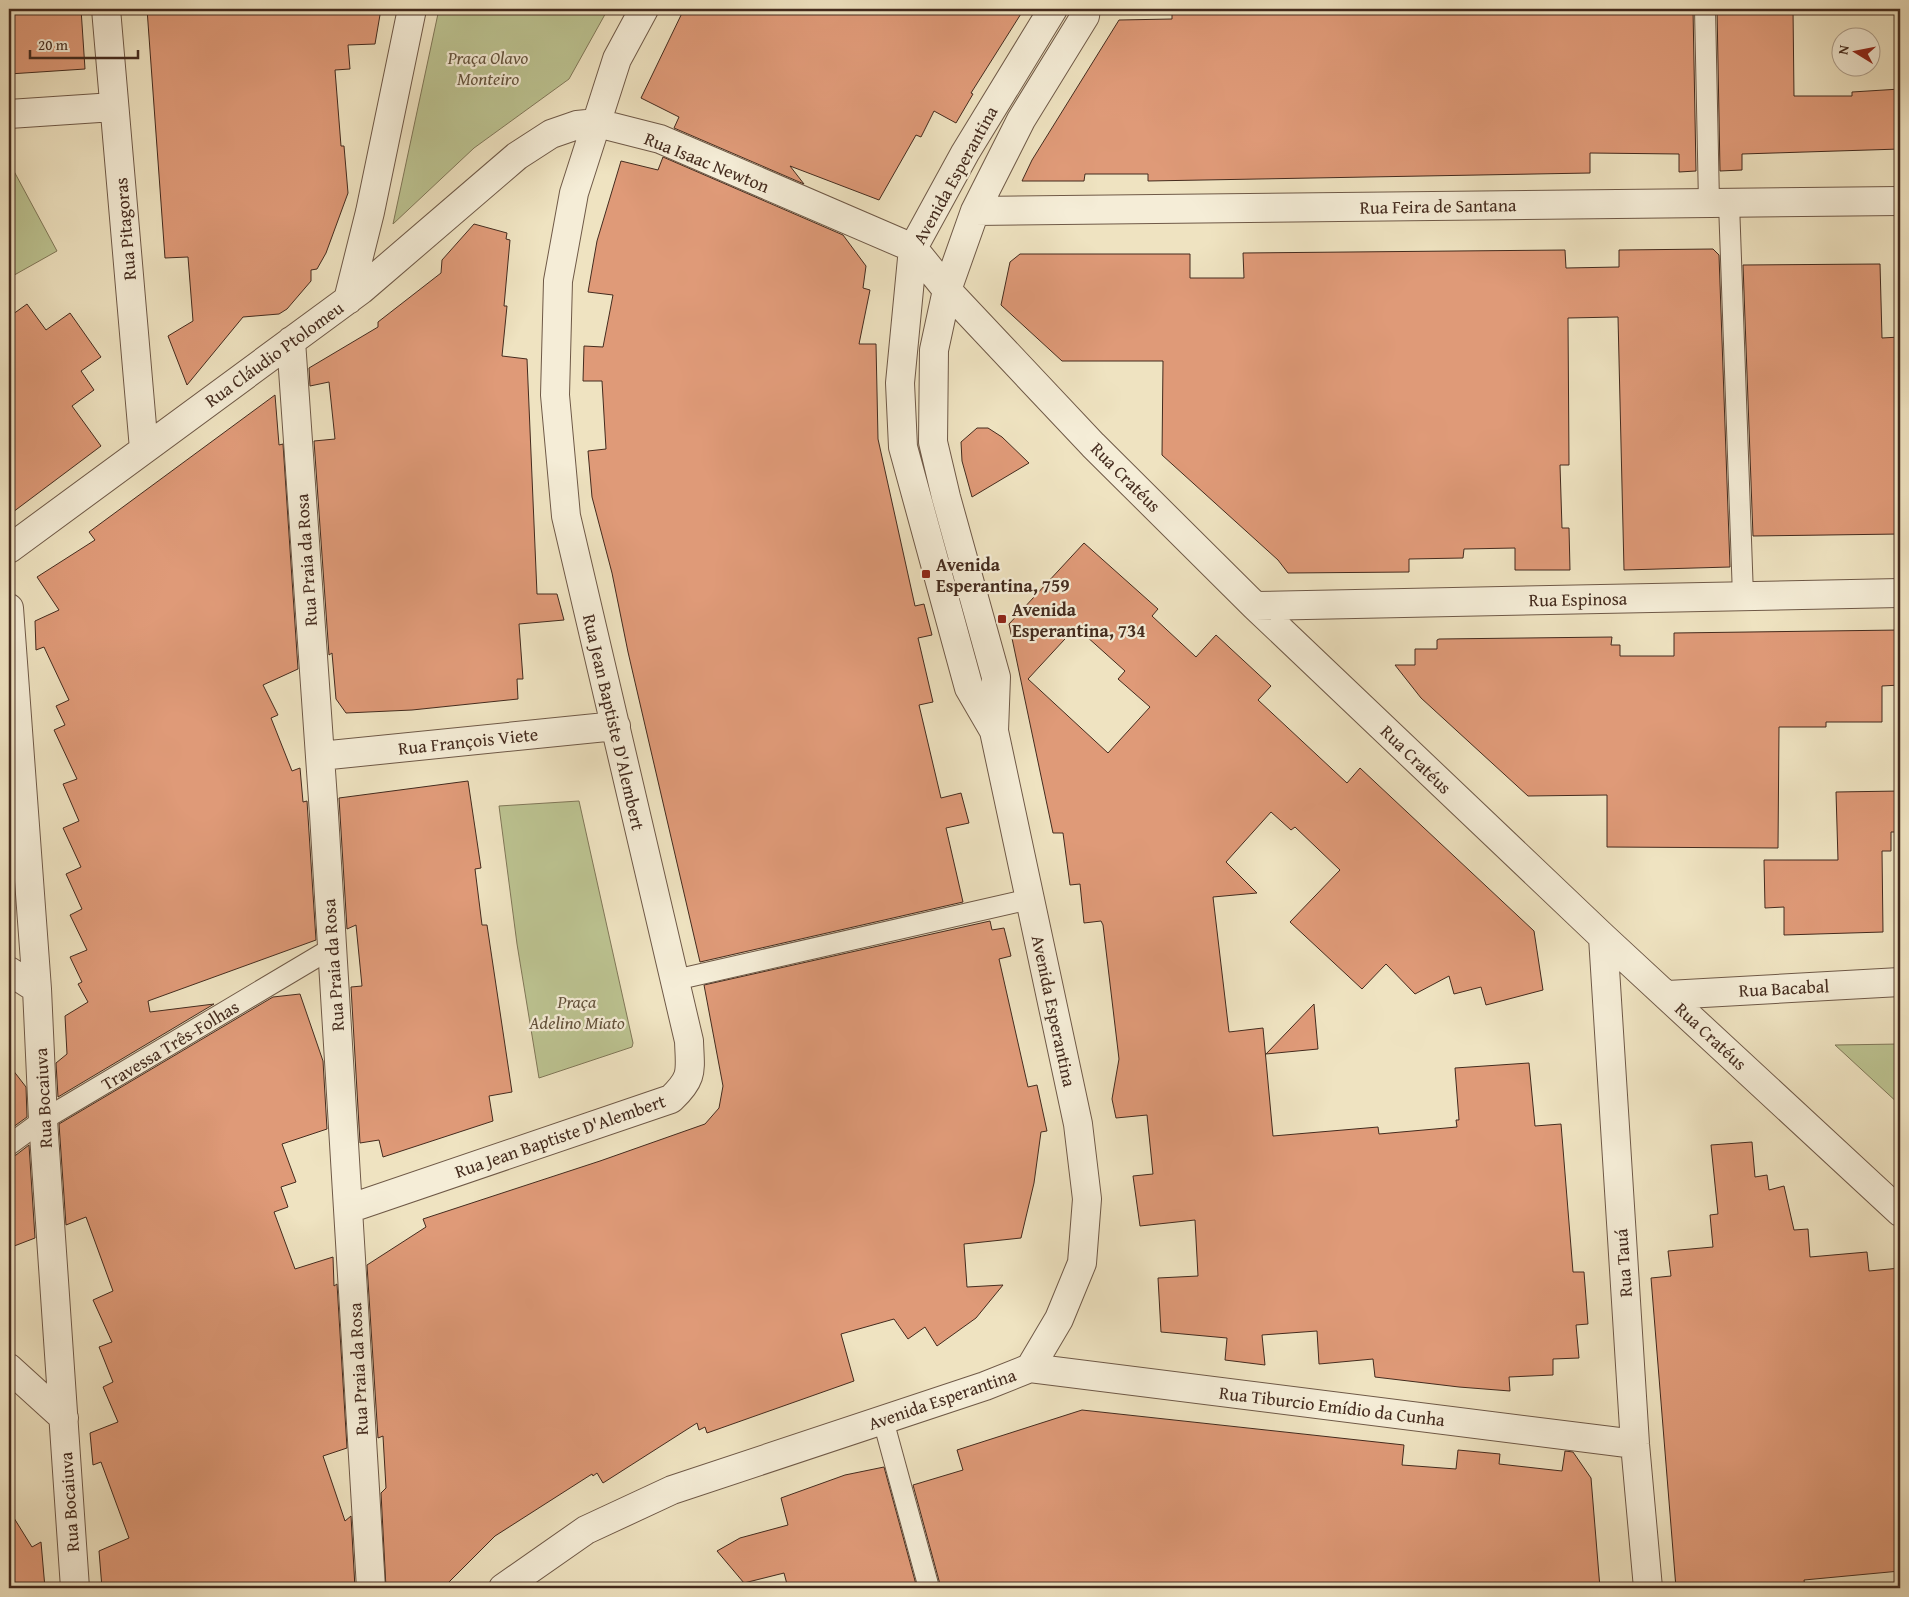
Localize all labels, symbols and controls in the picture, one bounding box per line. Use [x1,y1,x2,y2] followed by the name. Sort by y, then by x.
[30,28,138,60] scale bar
[1832,28,1882,78] north arrow
[38,34,69,55] text: 20 m
[1833,43,1854,56] text: N
[447,44,529,92] park label: Praça Olavo Monteiro
[906,100,1005,249] street label: Avenida Esperantina
[640,125,774,199] street label: Rua Isaac Newton
[107,176,143,282] street label: Rua Pitagoras
[1359,191,1517,221] street label: Rua Feira de Santana
[199,294,349,414] street label: Rua Cláudio Ptolomeu
[1085,436,1167,518] street label: Rua Cratéus
[288,492,324,627] street label: Rua Praia da Rosa
[936,551,1070,599] place label: Avenida Esperantina, 759
[920,568,932,580] marker: Avenida Esperantina, 759
[1528,585,1628,613] street label: Rua Espinosa
[1012,596,1146,644] place label: Avenida Esperantina, 734
[576,611,652,833] street label: Rua Jean Baptiste D'Alembert
[996,613,1008,625] marker: Avenida Esperantina, 734
[1374,718,1458,800] street label: Rua Cratéus
[397,720,539,762] street label: Rua François Viete
[315,897,351,1032] street label: Rua Praia da Rosa
[1025,933,1083,1090] street label: Avenida Esperantina
[1738,972,1830,1004] street label: Rua Bacabal
[528,988,625,1036] park label: Praça Adelino Miato
[96,993,244,1097] street label: Travessa Três-Folhas
[1669,996,1753,1076] street label: Rua Cratéus
[27,1047,59,1149] street label: Rua Bocaiuva
[451,1087,670,1185] street label: Rua Jean Baptiste D'Alembert
[1607,1227,1639,1298] street label: Rua Tauá
[341,1301,375,1436] street label: Rua Praia da Rosa
[865,1361,1020,1437] street label: Avenida Esperantina
[1218,1379,1447,1433] street label: Rua Tiburcio Emídio da Cunha
[52,1451,86,1553] street label: Rua Bocaiuva

